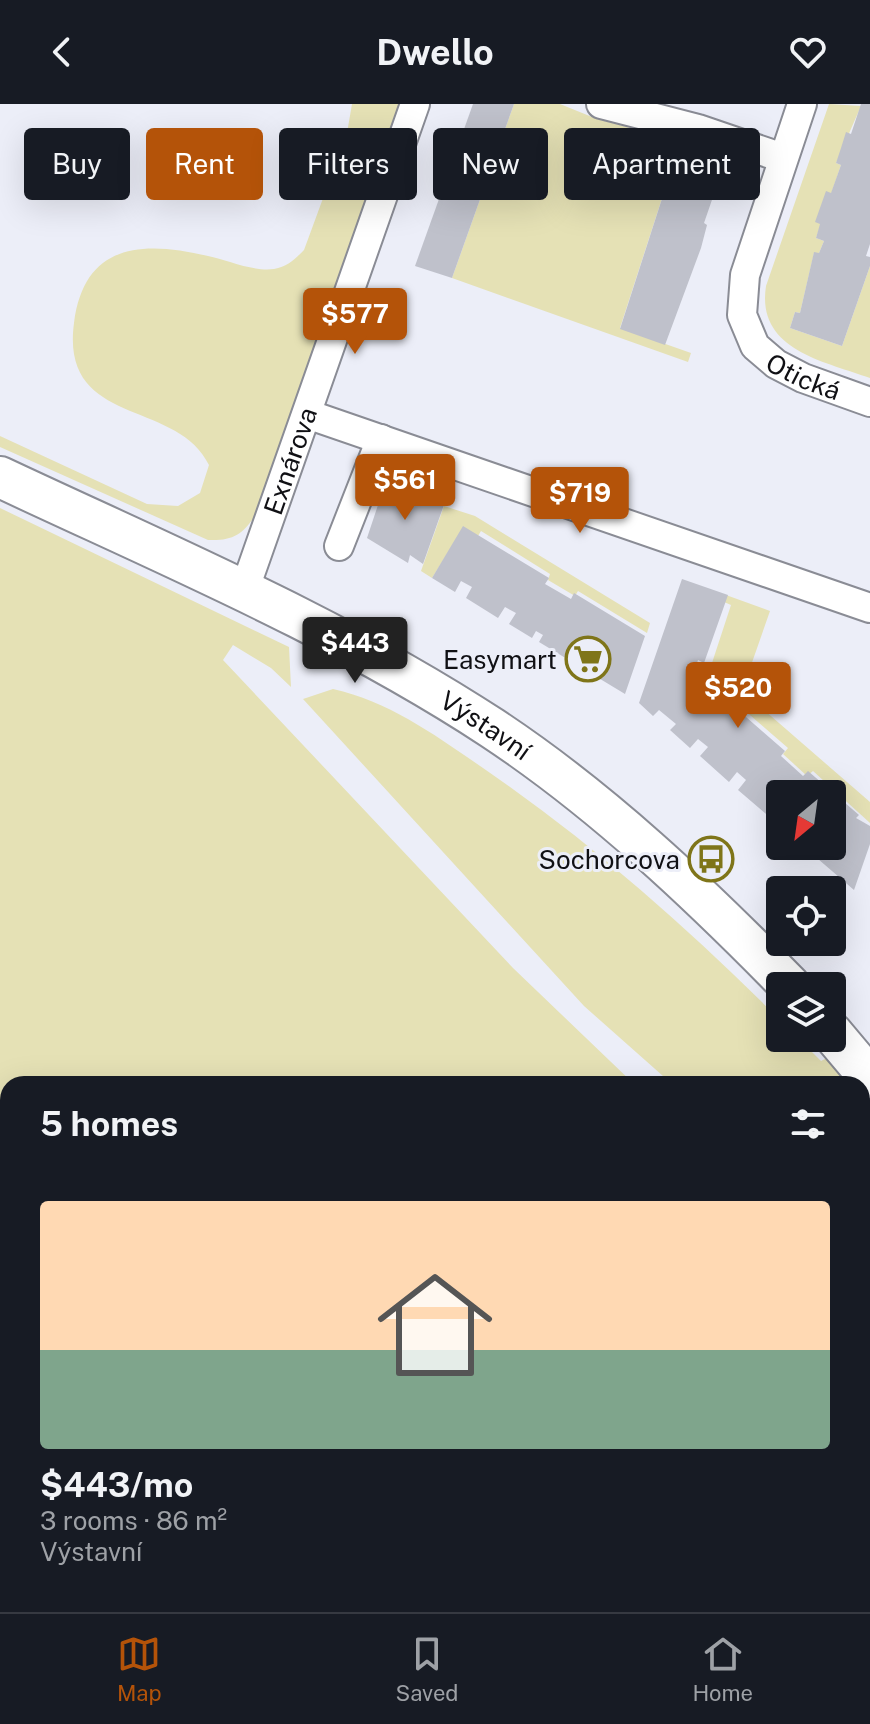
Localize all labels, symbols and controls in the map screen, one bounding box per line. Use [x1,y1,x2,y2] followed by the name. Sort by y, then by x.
[40,30,84,74] icon: back
[786,30,830,74] icon: heart
[376,31,494,73] text: Dwello
[24,128,130,200] chip: Buy
[146,128,263,200] chip: Rent
[279,128,417,200] chip: Filters
[433,128,548,200] chip: New
[564,128,760,200] chip: Apartment
[308,288,402,356] pin: $577
[321,298,389,329] text: $577
[761,346,845,406] street label: Otická
[257,403,323,519] street label: Exnárova
[358,454,452,522] pin: $561
[373,464,437,495] text: $561
[533,467,627,535] pin: $719
[549,477,611,508] text: $719
[308,617,402,685] pin: $443
[320,627,390,658] text: $443
[564,635,612,683] supermarket icon: Easymart
[443,644,557,675] place label: Easymart
[691,662,785,730] pin: $520
[704,672,772,703] text: $520
[435,684,538,766] street label: Výstavní
[766,780,846,860] north arrow
[766,780,846,1052] map controls
[687,835,735,883] bus stop icon: Sochorcova
[539,844,680,875] place label: Sochorcova
[766,876,846,956] button: locate
[766,972,846,1052] button: layers
[786,1102,830,1146] icon: filters
[40,1104,178,1144] text: 5 homes
[363,1253,507,1397] icon: home
[40,1465,193,1505] text: $443/mo
[40,1505,227,1536] text: 3 rooms · 86 m²
[40,1536,142,1567] text: Výstavní
[117,1632,162,1706] tab: Map
[396,1632,458,1706] tab: Saved
[692,1632,753,1706] tab: Home

